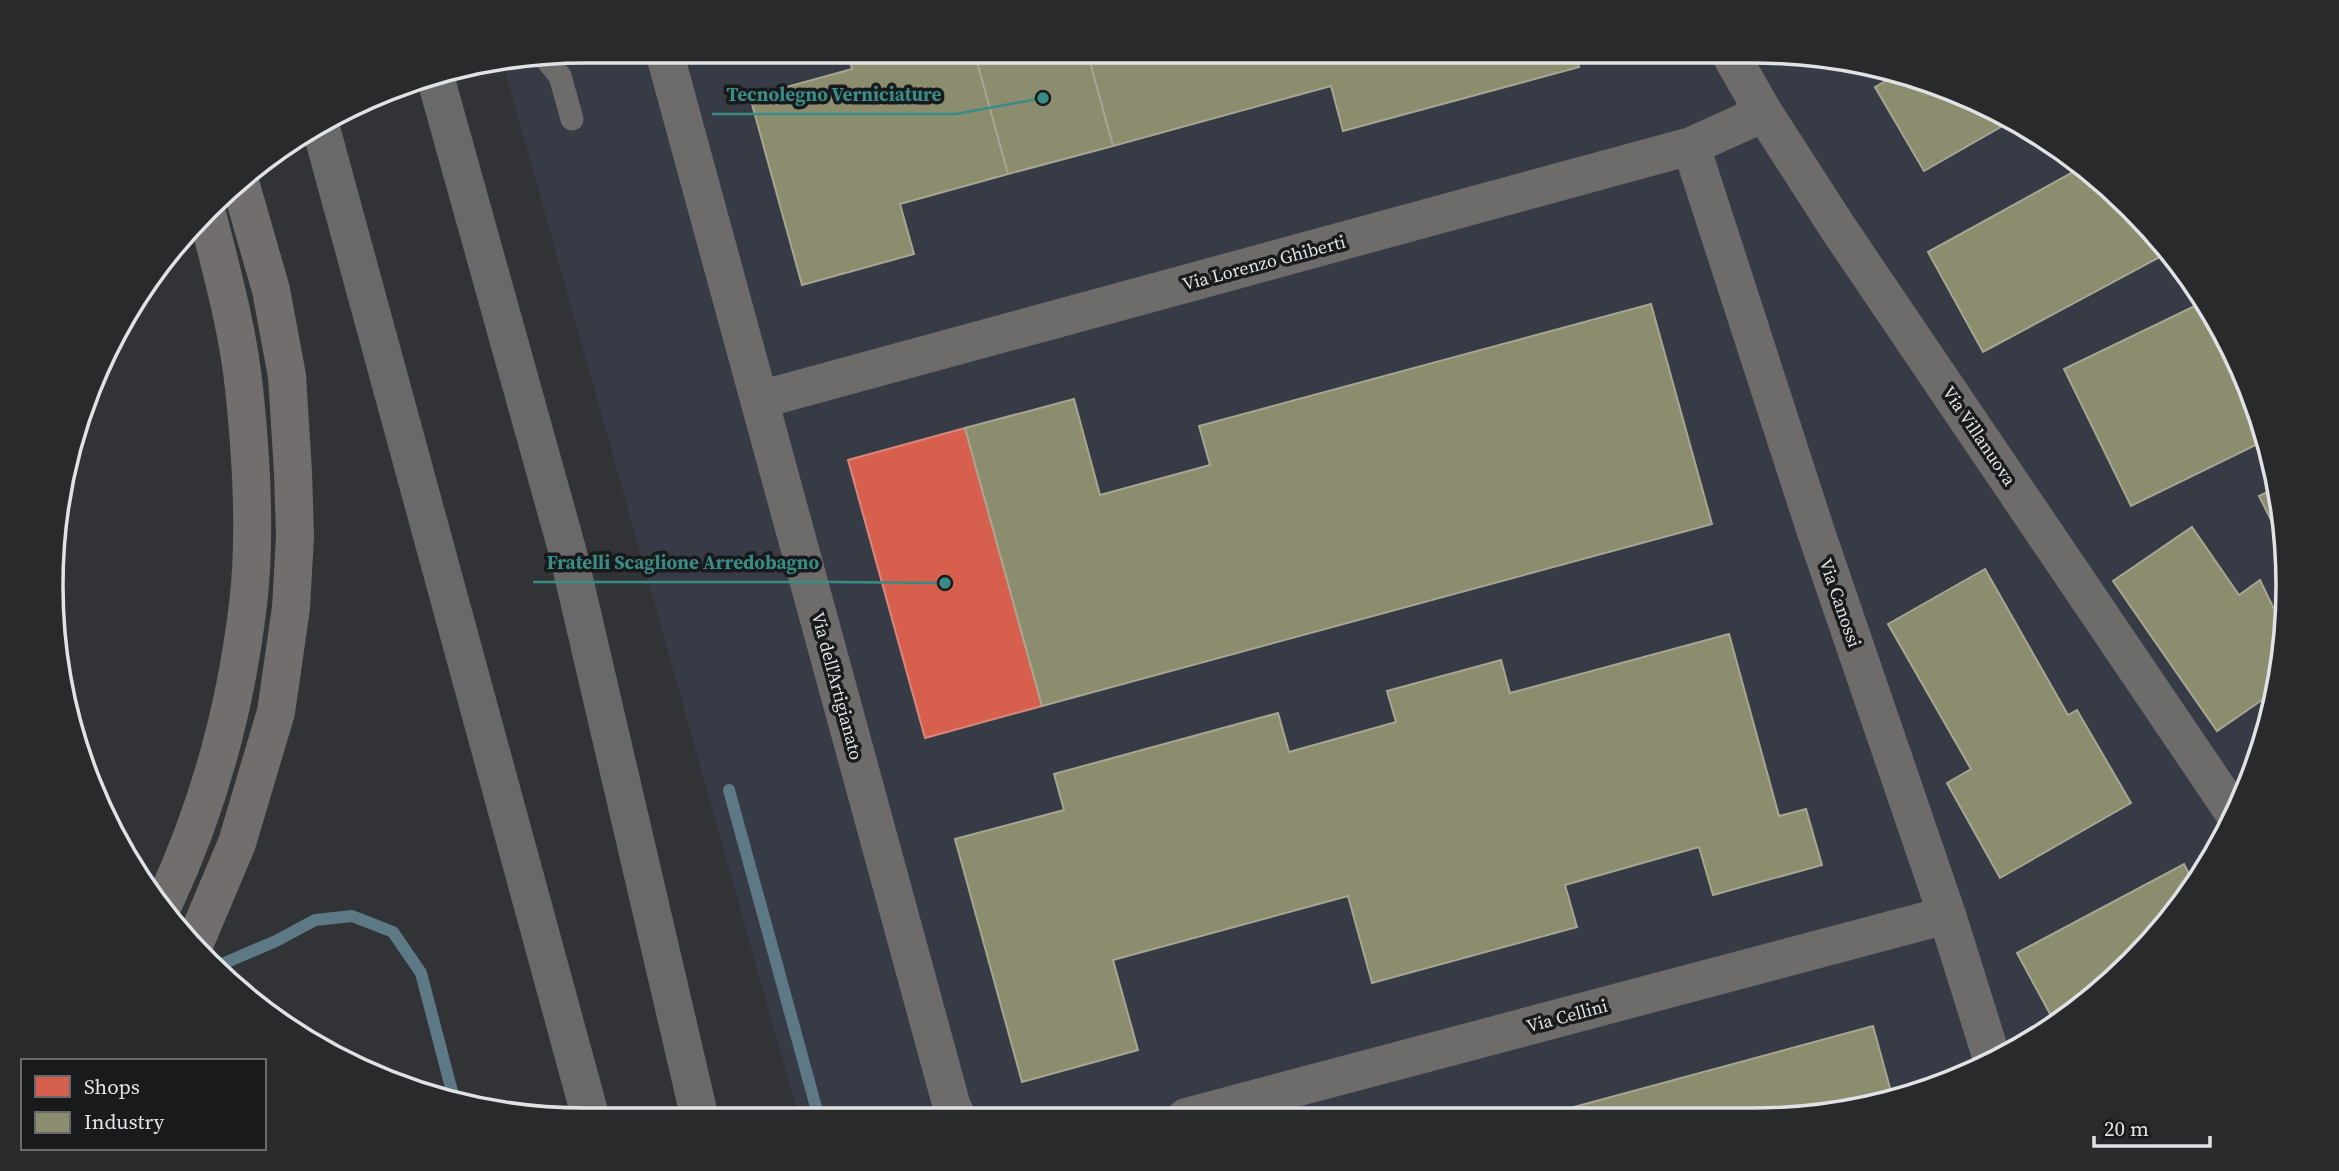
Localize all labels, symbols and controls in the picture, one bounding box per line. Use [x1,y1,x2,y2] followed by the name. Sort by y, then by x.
[712,74,956,114] callout: Tecnolegno Verniciature
[727,81,942,107] text: Tecnolegno Verniciature
[1180,229,1348,296] street label: Via Lorenzo Ghiberti
[1937,381,2022,491] street label: Via Villanuova
[533,542,833,582] callout: Fratelli Scaglione Arredobagno
[547,549,819,575] text: Fratelli Scaglione Arredobagno
[1814,555,1867,651] street label: Via Canossi
[806,609,869,763] street label: Via dell'Artigianato
[1524,993,1610,1038] street label: Via Cellini
[21,1059,266,1150] legend
[84,1072,140,1101] text: Shops
[2094,1104,2210,1148] scale bar
[84,1107,164,1136] text: Industry
[2104,1114,2149,1143] text: 20 m

